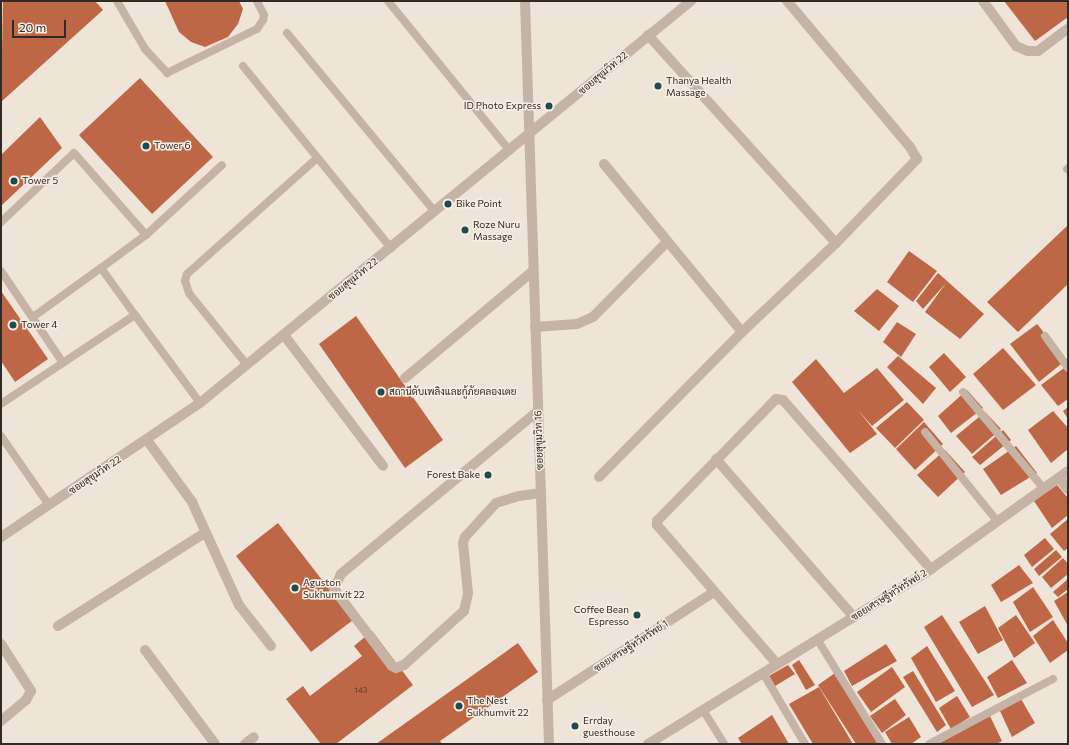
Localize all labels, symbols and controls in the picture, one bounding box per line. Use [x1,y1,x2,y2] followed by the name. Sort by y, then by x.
[14,12,68,38] scale bar
[19,20,46,34] text: 20 m
[576,49,630,97] street label: ซอยสุขุมวิท 22
[666,74,732,98] place label: Thanya Health Massage
[653,81,663,91] marker: Thanya Health Massage
[464,100,541,112] place label: ID Photo Express
[544,101,554,111] marker: ID Photo Express
[154,140,191,152] place label: Tower 6
[141,141,151,151] marker: Tower 6
[22,175,58,187] place label: Tower 5
[9,176,19,186] marker: Tower 5
[456,198,502,210] place label: Bike Point
[443,199,453,209] marker: Bike Point
[473,218,520,242] place label: Roze Nuru Massage
[460,225,470,235] marker: Roze Nuru Massage
[326,255,380,303] street label: ซอยสุขุมวิท 22
[21,319,57,331] place label: Tower 4
[8,320,18,330] marker: Tower 4
[389,386,517,398] place label: สถานีดับเพลิงและกู้ภัยคลองเตย
[376,387,386,397] marker: สถานีดับเพลิงและกู้ภัยคลองเตย
[532,410,546,470] street label: ซอยสุขุมวิท 16
[67,453,123,497] street label: ซอยสุขุมวิท 22
[427,469,480,481] place label: Forest Bake
[483,470,493,480] marker: Forest Bake
[849,567,929,623] street label: ซอยเศรษฐีทวีทรัพย์ 2
[303,576,365,600] place label: Aguston Sukhumvit 22
[290,583,300,593] marker: Aguston Sukhumvit 22
[574,603,629,626] place label: Coffee Bean Espresso
[632,610,642,620] marker: Coffee Bean Espresso
[592,618,670,674] street label: ซอยเศรษฐีทวีทรัพย์ 1
[355,686,367,696] house number: 143
[467,694,529,718] place label: The Nest Sukhumvit 22
[454,701,464,711] marker: The Nest Sukhumvit 22
[583,714,635,738] place label: Errday guesthouse
[570,721,580,731] marker: Errday guesthouse

